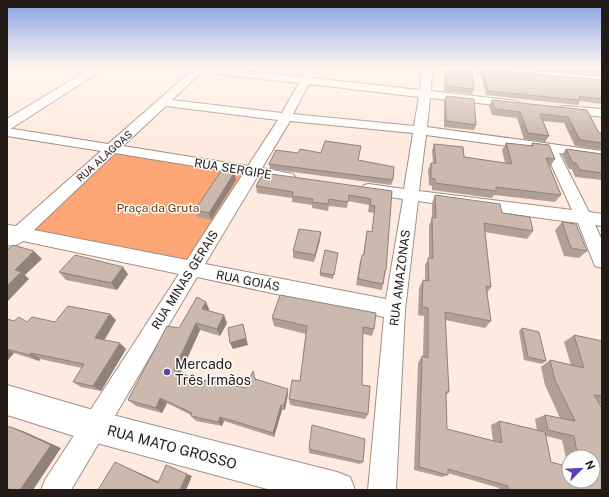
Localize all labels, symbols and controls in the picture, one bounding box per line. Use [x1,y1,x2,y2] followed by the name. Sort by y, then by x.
[74,128,134,184] street label: RUA ALAGOAS
[193,156,273,182] street label: RUA SERGIPE
[116,201,200,215] park label: Praça da Gruta
[149,228,221,332] street label: RUA MINAS GERAIS
[387,229,413,327] street label: RUA AMAZONAS
[215,268,281,294] street label: RUA GOIÁS
[175,356,251,388] place label: Mercado Três Irmãos
[162,367,172,377] marker: Mercado Três Irmãos
[105,422,239,472] street label: RUA MATO GROSSO
[561,449,601,489] north arrow
[583,459,597,471] text: N

